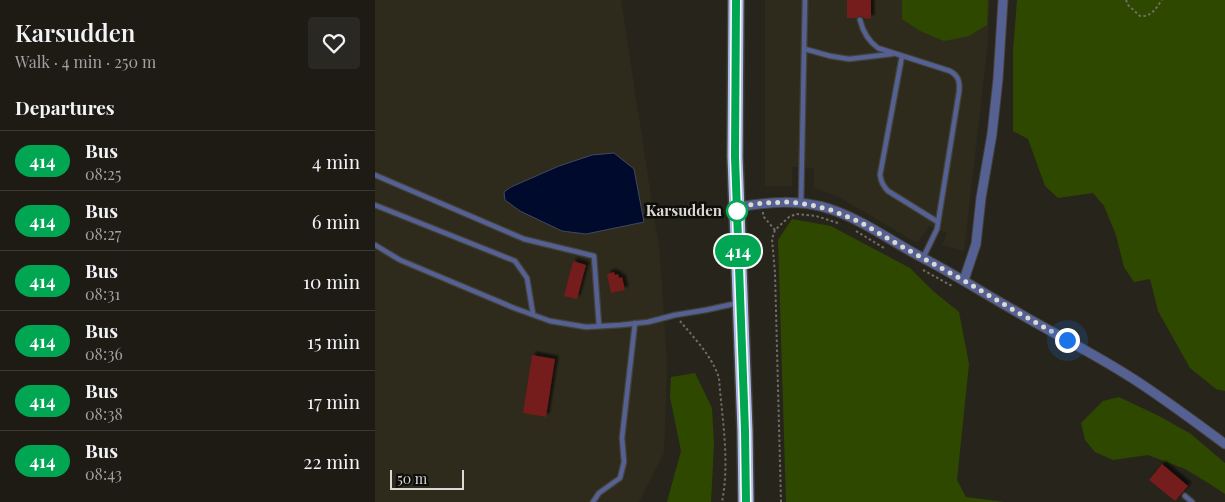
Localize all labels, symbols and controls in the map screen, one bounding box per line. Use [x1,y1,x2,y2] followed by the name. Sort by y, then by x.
[15,16,135,48] text: Karsudden
[308,17,360,69] button: heart
[15,51,156,72] text: Walk · 4 min · 250 m
[15,94,115,120] text: Departures
[85,137,118,163] text: Bus
[312,148,360,174] text: 4 min
[30,149,55,173] text: 414
[85,163,121,184] text: 08:25
[85,197,118,223] text: Bus
[646,200,723,220] place label: Karsudden
[726,200,748,222] marker: Karsudden
[312,208,360,234] text: 6 min
[30,209,55,233] text: 414
[85,223,121,244] text: 08:27
[709,235,767,267] line badge: 414
[725,239,751,263] text: 414
[85,257,118,283] text: Bus
[303,268,360,294] text: 10 min
[30,269,55,293] text: 414
[85,283,120,304] text: 08:31
[85,317,118,343] text: Bus
[307,328,360,354] text: 15 min
[1055,328,1080,353] your location
[30,329,55,353] text: 414
[85,343,123,364] text: 08:36
[85,377,118,403] text: Bus
[307,388,360,414] text: 17 min
[30,389,55,413] text: 414
[85,403,123,424] text: 08:38
[85,437,118,463] text: Bus
[303,448,360,474] text: 22 min
[30,449,55,473] text: 414
[85,463,122,484] text: 08:43
[390,467,464,490] scale bar
[397,469,427,488] text: 50 m

